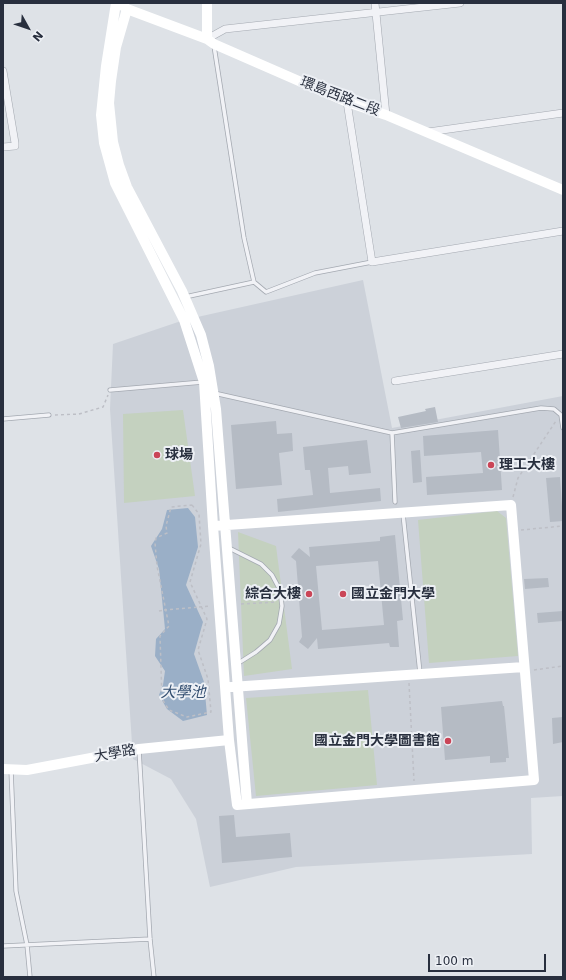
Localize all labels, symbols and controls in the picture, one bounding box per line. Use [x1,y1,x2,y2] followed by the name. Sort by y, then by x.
[8,8,48,48] north arrow
[30,28,46,44] text: N
[298,74,382,120] street label: 環島西路二段
[165,447,193,463] place label: 球場
[152,450,162,460] marker: 球場
[499,457,555,473] place label: 理工大樓
[486,460,496,470] marker: 理工大樓
[245,586,301,602] place label: 綜合大樓
[351,586,435,602] place label: 國立金門大學
[304,589,314,599] marker: 綜合大樓
[338,589,348,599] marker: 國立金門大學
[161,684,205,702] water label: 大學池
[314,733,440,749] place label: 國立金門大學圖書館
[443,736,453,746] marker: 國立金門大學圖書館
[93,742,137,766] street label: 大學路
[430,946,548,972] scale bar
[435,954,473,968] text: 100 m

